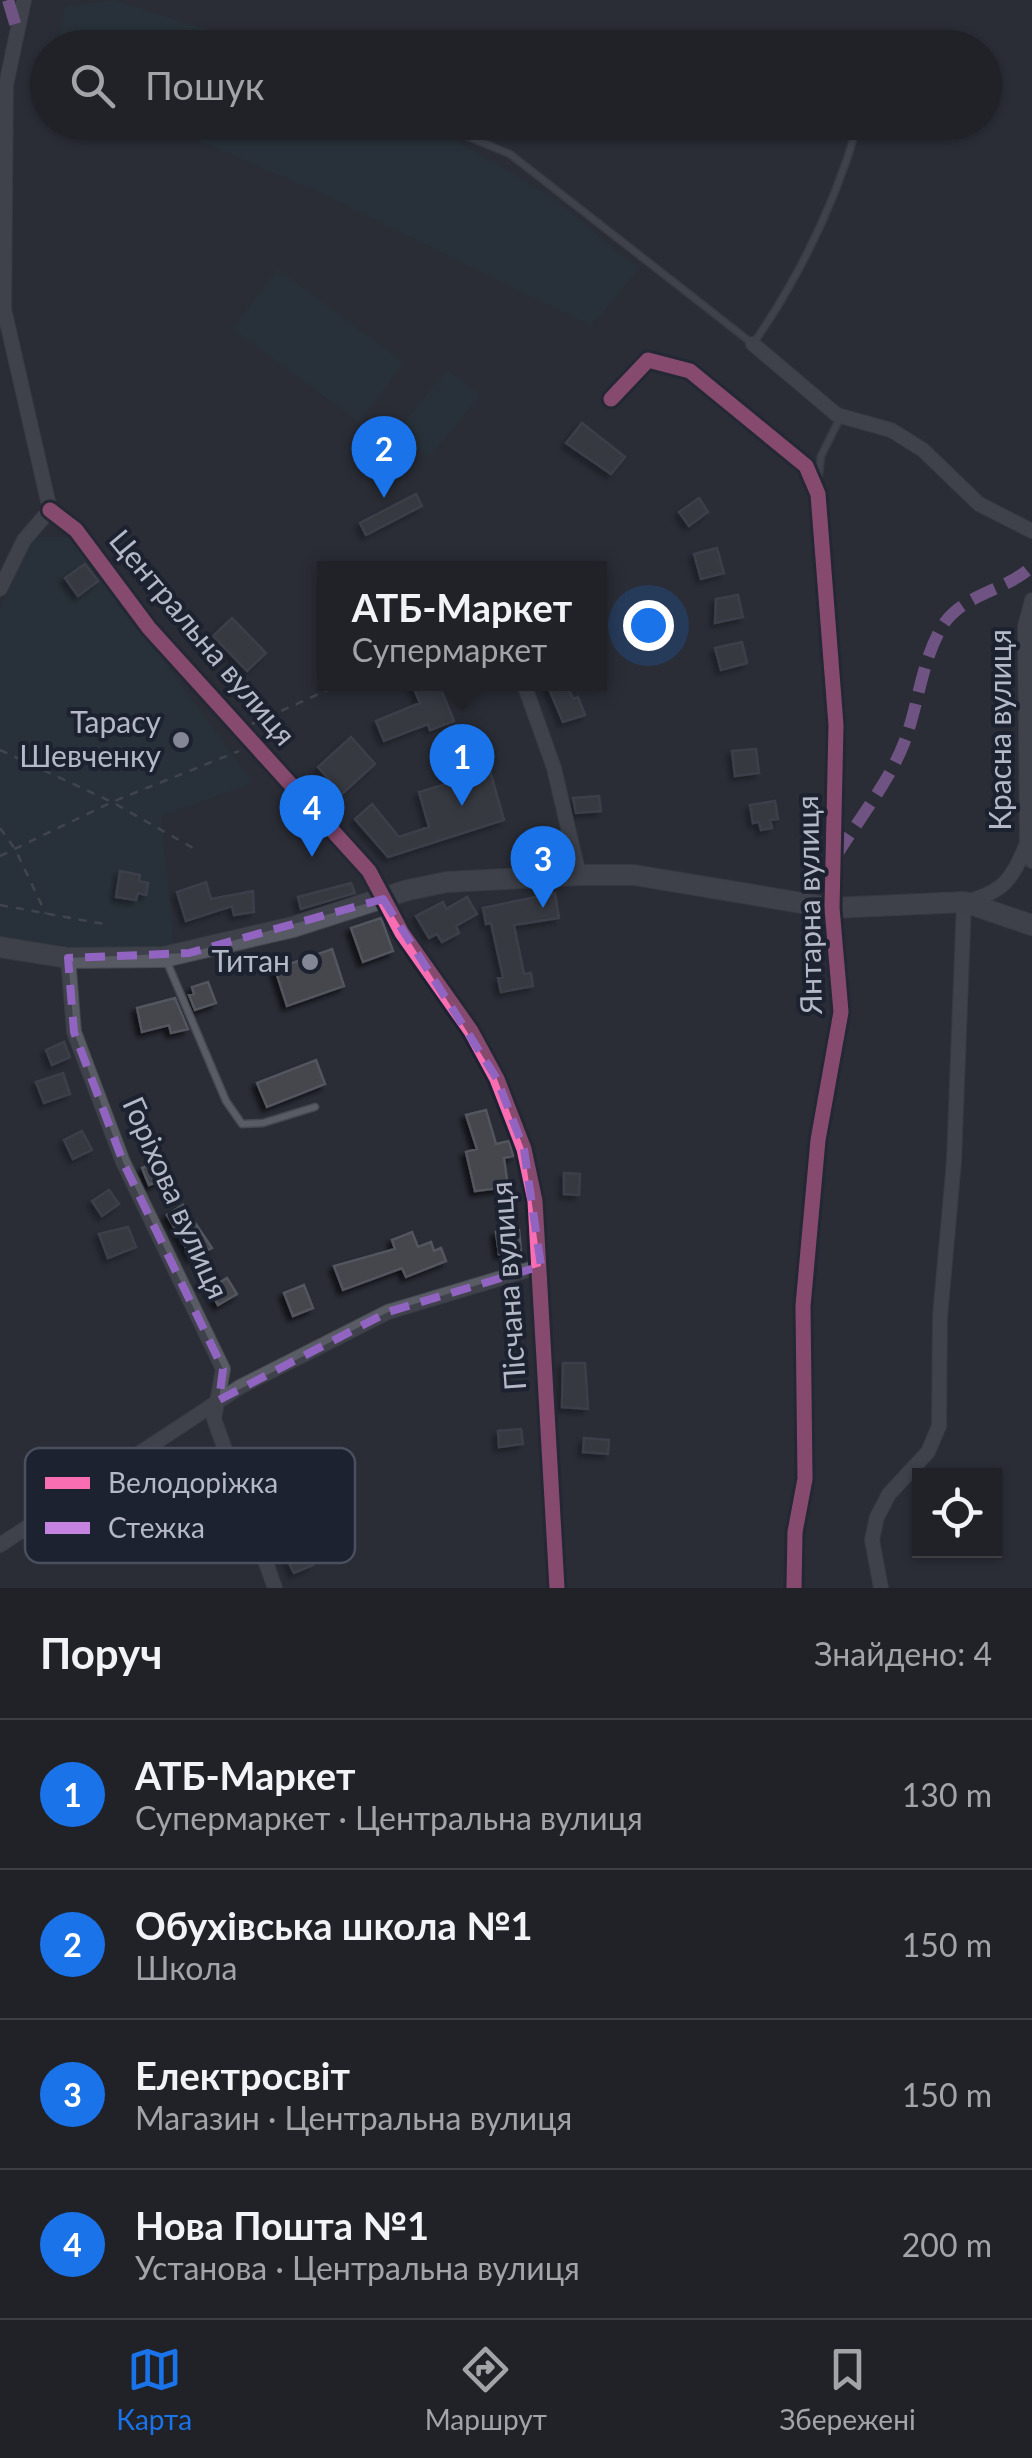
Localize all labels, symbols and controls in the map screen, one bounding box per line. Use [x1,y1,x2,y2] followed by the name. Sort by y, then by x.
[30,30,1002,140] search box
[65,58,120,113] icon: search
[145,62,264,108] text: Пошук
[352,416,416,498] pin: 2
[103,522,304,752] street label: Центральна вулиця
[317,561,607,691] popup
[352,584,572,630] text: АТБ-Маркет
[623,600,674,651] your location
[981,629,1017,831] street label: Красна вулиця
[352,630,547,669] text: Супермаркет
[19,703,162,773] place label: Тарасу Шевченку
[430,724,494,806] pin: 1
[170,729,192,751] marker: Тарасу Шевченку
[280,774,344,857] pin: 4
[788,795,828,1016] street label: Янтарна вулиця
[510,826,576,908] pin: 3
[212,942,290,978] place label: Титан
[299,951,321,973] marker: Титан
[116,1091,237,1304] street label: Горіхова вулиця
[482,1180,532,1392] street label: Пісчана вулиця
[25,1448,355,1563] legend
[108,1465,278,1499] text: Велодоріжка
[912,1468,1002,1558] map controls
[912,1468,1002,1558] button: locate
[108,1510,205,1544] text: Стежка
[40,1628,162,1678] text: Поруч
[814,1634,992,1673] text: Знайдено: 4
[135,1752,355,1798] text: АТБ-Маркет
[63,1775,82,1814] text: 1
[902,1775,992,1814] text: 130 m
[135,1798,643,1837] text: Супермаркет · Центральна вулиця
[135,1902,533,1948] text: Обухівська школа №1
[63,1925,82,1964] text: 2
[902,1925,992,1964] text: 150 m
[135,1948,237,1987] text: Школа
[135,2052,350,2098] text: Електросвіт
[63,2075,82,2114] text: 3
[902,2075,992,2114] text: 150 m
[135,2098,572,2137] text: Магазин · Центральна вулиця
[135,2202,429,2248] text: Нова Пошта №1
[63,2225,82,2264] text: 4
[902,2225,992,2264] text: 200 m
[135,2248,580,2287] text: Установа · Центральна вулиця
[116,2342,192,2436] tab: Карта
[425,2342,547,2436] tab: Маршрут
[780,2342,916,2436] tab: Збережені

